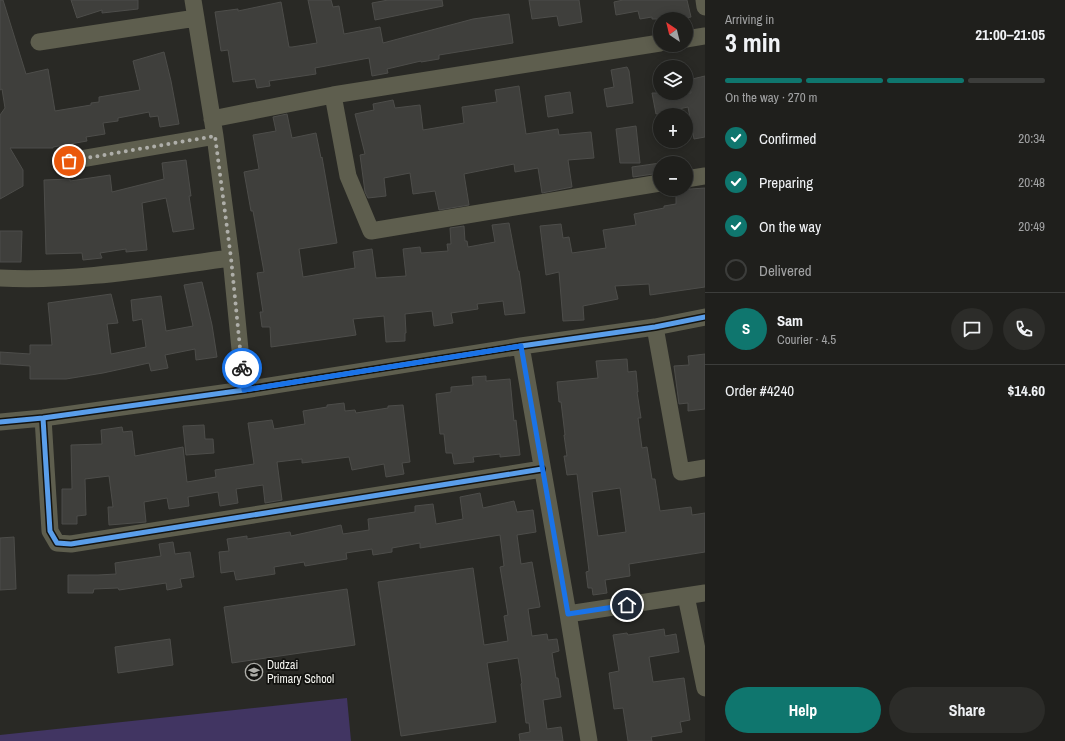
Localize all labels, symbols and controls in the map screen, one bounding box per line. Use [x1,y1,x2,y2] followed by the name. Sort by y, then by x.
[725,11,774,28] text: Arriving in
[653,12,693,52] north arrow
[653,12,693,196] map controls
[975,24,1045,45] text: 21:00–21:05
[725,25,781,60] text: 3 min
[653,60,693,100] button: layers
[725,89,817,106] text: On the way · 270 m
[653,108,693,148] button: +
[725,127,747,149] icon: check
[759,128,816,149] text: Confirmed
[1018,130,1045,147] text: 20:34
[52,144,86,178] pin
[58,150,80,172] icon: bag
[653,156,693,196] button: −
[725,171,747,193] icon: check
[759,172,813,193] text: Preparing
[1018,174,1045,191] text: 20:48
[725,215,747,237] icon: check
[759,216,821,237] text: On the way
[1018,218,1045,235] text: 20:49
[759,260,812,281] text: Delivered
[951,308,993,350] button: chat
[1003,308,1045,350] button: phone
[777,310,803,331] text: Sam
[742,318,750,339] text: S
[777,331,836,348] text: Courier · 4.5
[222,348,262,388] courier
[231,357,253,379] icon: bike
[725,380,794,401] text: Order #4240
[1007,380,1045,401] text: $14.60
[610,588,644,622] pin
[616,594,638,616] icon: home
[267,657,334,687] place label: Dudzai Primary School
[244,662,264,682] school or university icon: Dudzai Primary School
[725,687,881,733] button: Help
[889,687,1045,733] button: Share

